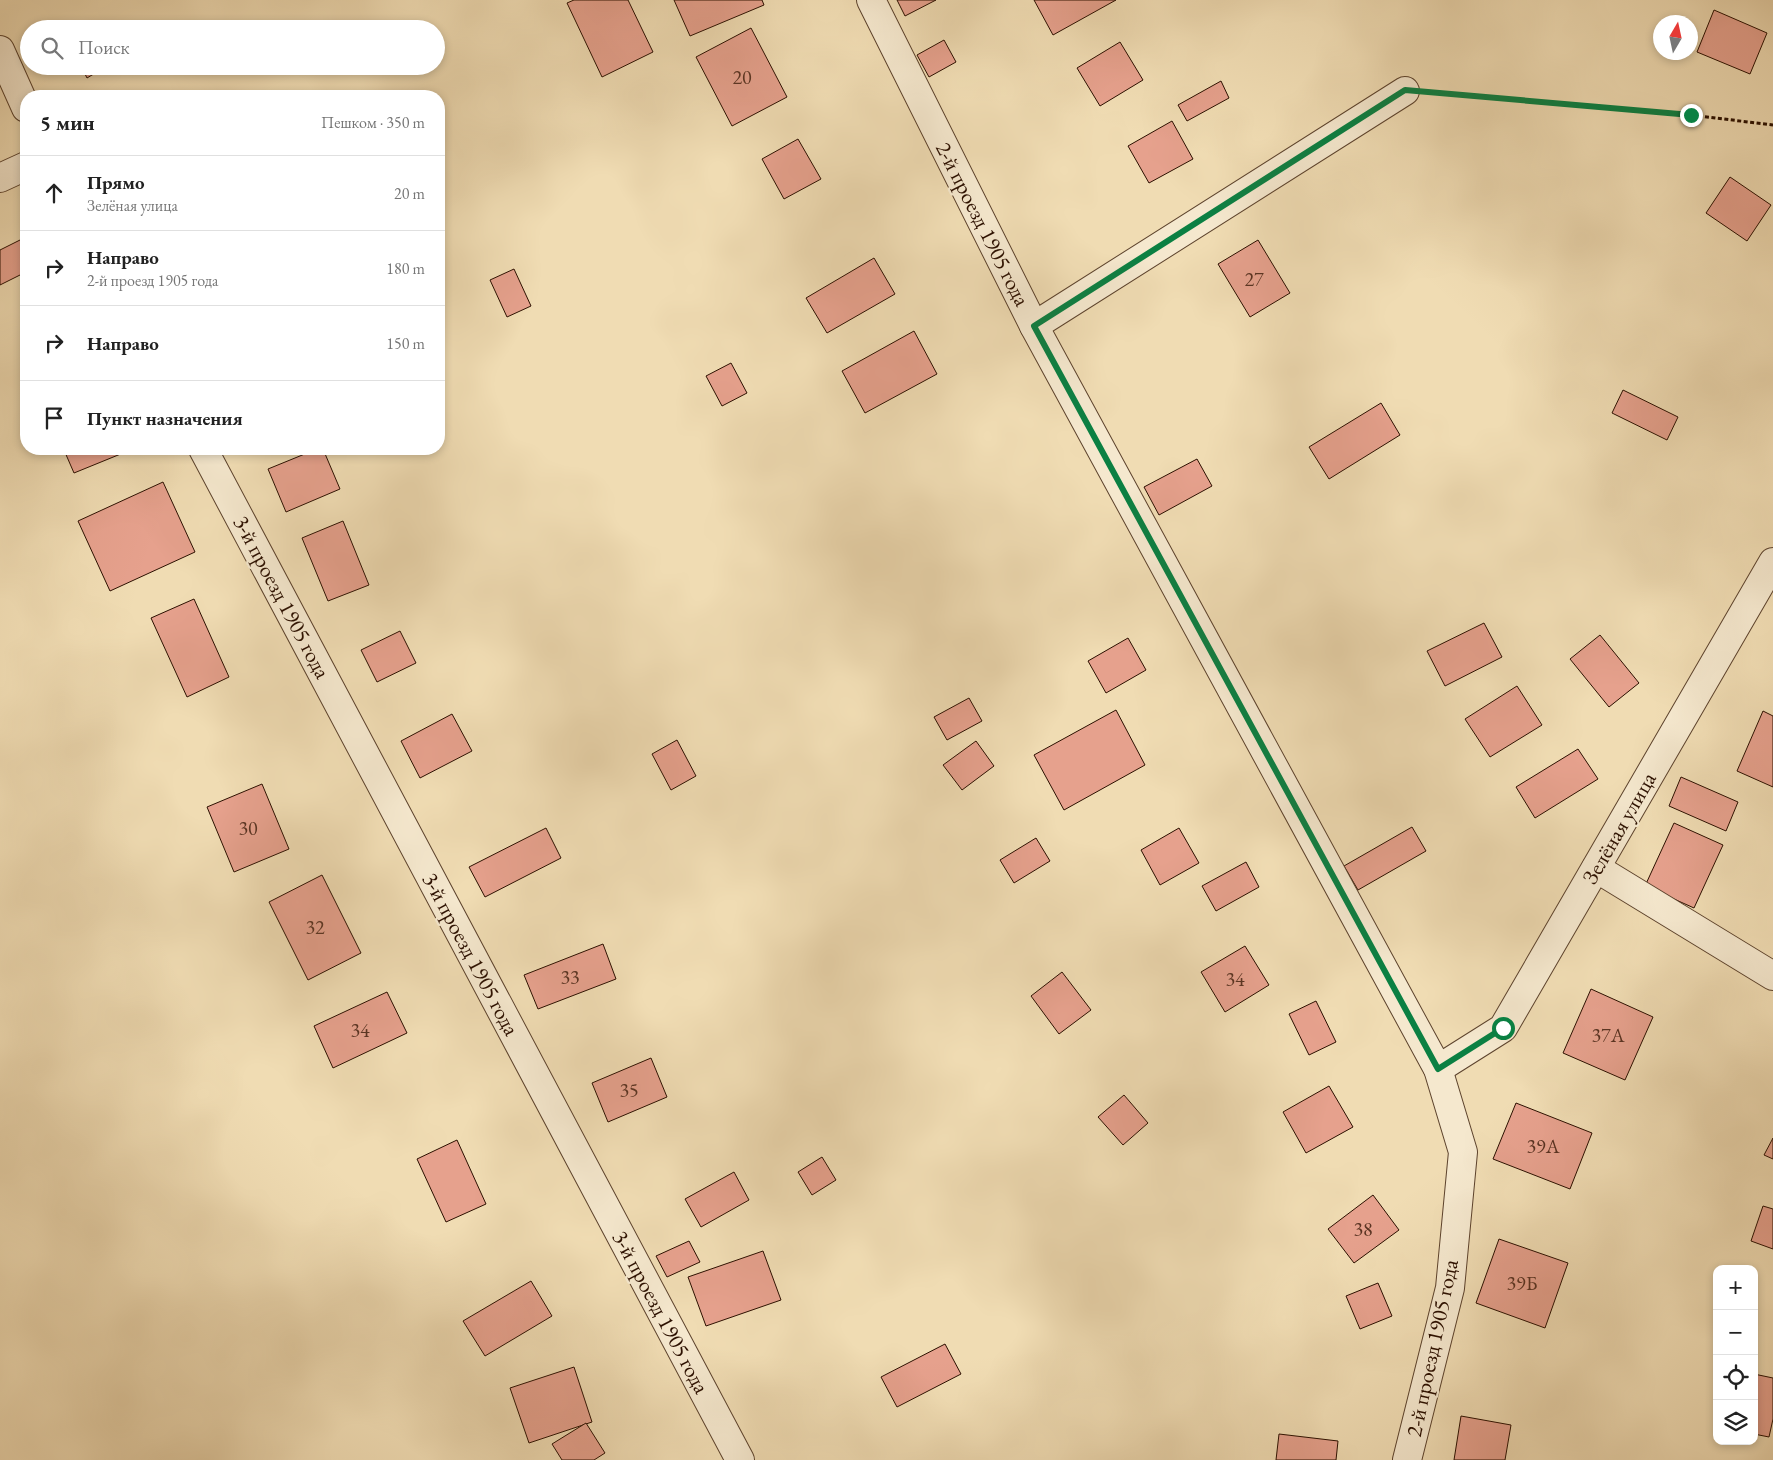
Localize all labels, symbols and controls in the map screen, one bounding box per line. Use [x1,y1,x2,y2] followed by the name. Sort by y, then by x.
[1653,15,1698,60] north arrow
[20,20,445,75] search box
[38,34,66,62] icon: search
[78,35,130,60] text: Поиск
[732,64,752,90] house number: 20
[1680,104,1703,127] route end
[40,109,95,136] text: 5 мин
[321,112,425,133] text: Пешком · 350 m
[929,137,1037,311] street label: 2-й проезд 1905 года
[87,170,145,195] text: Прямо
[40,179,68,207] icon: ahead
[394,183,425,204] text: 20 m
[87,195,178,216] text: Зелёная улица
[87,245,159,270] text: Направо
[40,254,68,282] icon: right
[386,258,425,279] text: 180 m
[1244,266,1264,292] house number: 27
[87,270,218,291] text: 2-й проезд 1905 года
[40,329,68,357] icon: right
[87,331,159,356] text: Направо
[386,333,425,354] text: 150 m
[40,404,68,432] icon: arrive
[87,406,243,431] text: Пункт назначения
[227,510,337,684] street label: 3-й проезд 1905 года
[1575,767,1663,889] street label: Зелёная улица
[238,815,258,841] house number: 30
[416,867,526,1041] street label: 3-й проезд 1905 года
[305,914,325,940] house number: 32
[560,964,580,990] house number: 33
[1225,966,1245,992] house number: 34
[350,1017,370,1043] house number: 34
[1492,1017,1515,1040] route start
[1591,1022,1625,1048] house number: 37А
[619,1077,639,1103] house number: 35
[1526,1133,1560,1159] house number: 39А
[1353,1216,1373,1242] house number: 38
[606,1225,716,1399] street label: 3-й проезд 1905 года
[1399,1256,1465,1439] street label: 2-й проезд 1905 года
[1713,1265,1758,1445] map controls
[1713,1265,1758,1310] button: +
[1507,1270,1538,1296] house number: 39Б
[1713,1310,1758,1355] button: −
[1713,1355,1758,1400] button: locate
[1713,1400,1758,1445] button: layers

